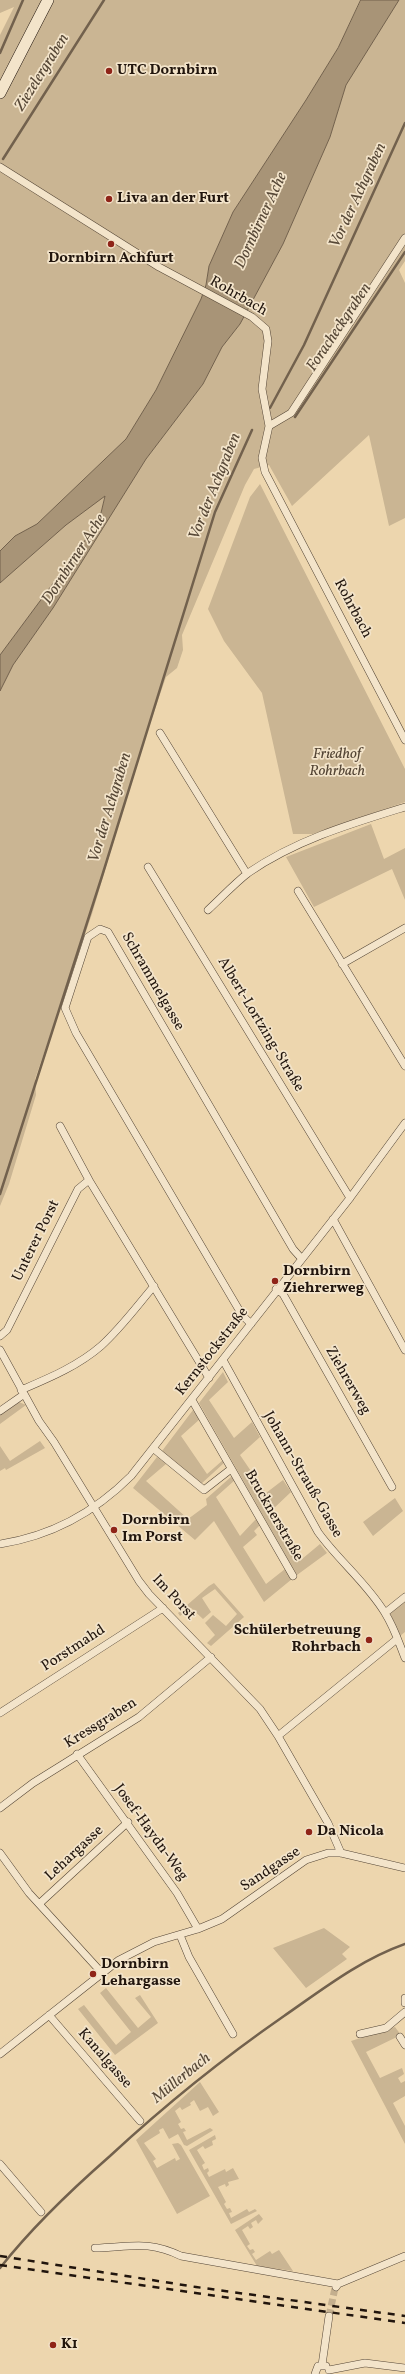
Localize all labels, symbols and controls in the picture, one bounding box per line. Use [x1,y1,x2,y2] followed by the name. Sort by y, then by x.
[12,31,74,115] water label: Ziezelergraben
[117,62,217,80] place label: UTC Dornbirn
[104,66,114,76] marker: UTC Dornbirn
[326,140,392,252] water label: Vor der Achgraben
[231,170,293,272] water label: Dornbirner Ache
[117,190,229,208] place label: Liva an der Furt
[104,194,114,204] marker: Liva an der Furt
[106,239,116,249] marker: Dornbirn Achfurt
[48,250,174,268] place label: Dornbirn Achfurt
[206,273,270,321] street label: Rohrbach
[303,280,377,376] water label: Foracheckgraben
[186,431,246,543] water label: Vor der Achgraben
[39,511,111,609] water label: Dornbirner Ache
[329,577,375,641] street label: Rohrbach
[309,746,365,781] park label: Friedhof Rohrbach
[85,751,137,865] water label: Vor der Achgraben
[117,930,187,1034] street label: Schrammelgasse
[213,954,307,1096] street label: Albert-Lortzing-Straße
[10,1197,64,1285] street label: Unterer Porst
[283,1263,364,1298] place label: Dornbirn Ziehrerweg
[270,1276,280,1286] marker: Dornbirn Ziehrerweg
[173,1304,253,1400] street label: Kernstockstraße
[320,1344,374,1418] street label: Ziehrerweg
[258,1409,346,1541] street label: Johann-Strauß-Gasse
[240,1467,306,1565] street label: Brucknerstraße
[122,1512,190,1547] place label: Dornbirn Im Porst
[109,1525,119,1535] marker: Dornbirn Im Porst
[147,1571,199,1625] street label: Im Porst
[39,1622,109,1676] street label: Porstmahd
[234,1622,361,1657] place label: Schülerbetreuung Rohrbach
[364,1635,374,1645] marker: Schülerbetreuung Rohrbach
[61,1695,141,1753] street label: Kressgraben
[109,1781,191,1885] street label: Josef-Haydn-Weg
[42,1822,108,1886] street label: Lehargasse
[317,1823,384,1841] place label: Da Nicola
[304,1827,314,1837] marker: Da Nicola
[238,1843,304,1897] street label: Sandgasse
[101,1956,181,1991] place label: Dornbirn Lehargasse
[88,1969,98,1979] marker: Dornbirn Lehargasse
[73,2025,135,2093] street label: Kanalgasse
[149,2050,215,2108] water label: Müllerbach
[61,2336,78,2354] place label: K1
[48,2340,58,2350] marker: K1

